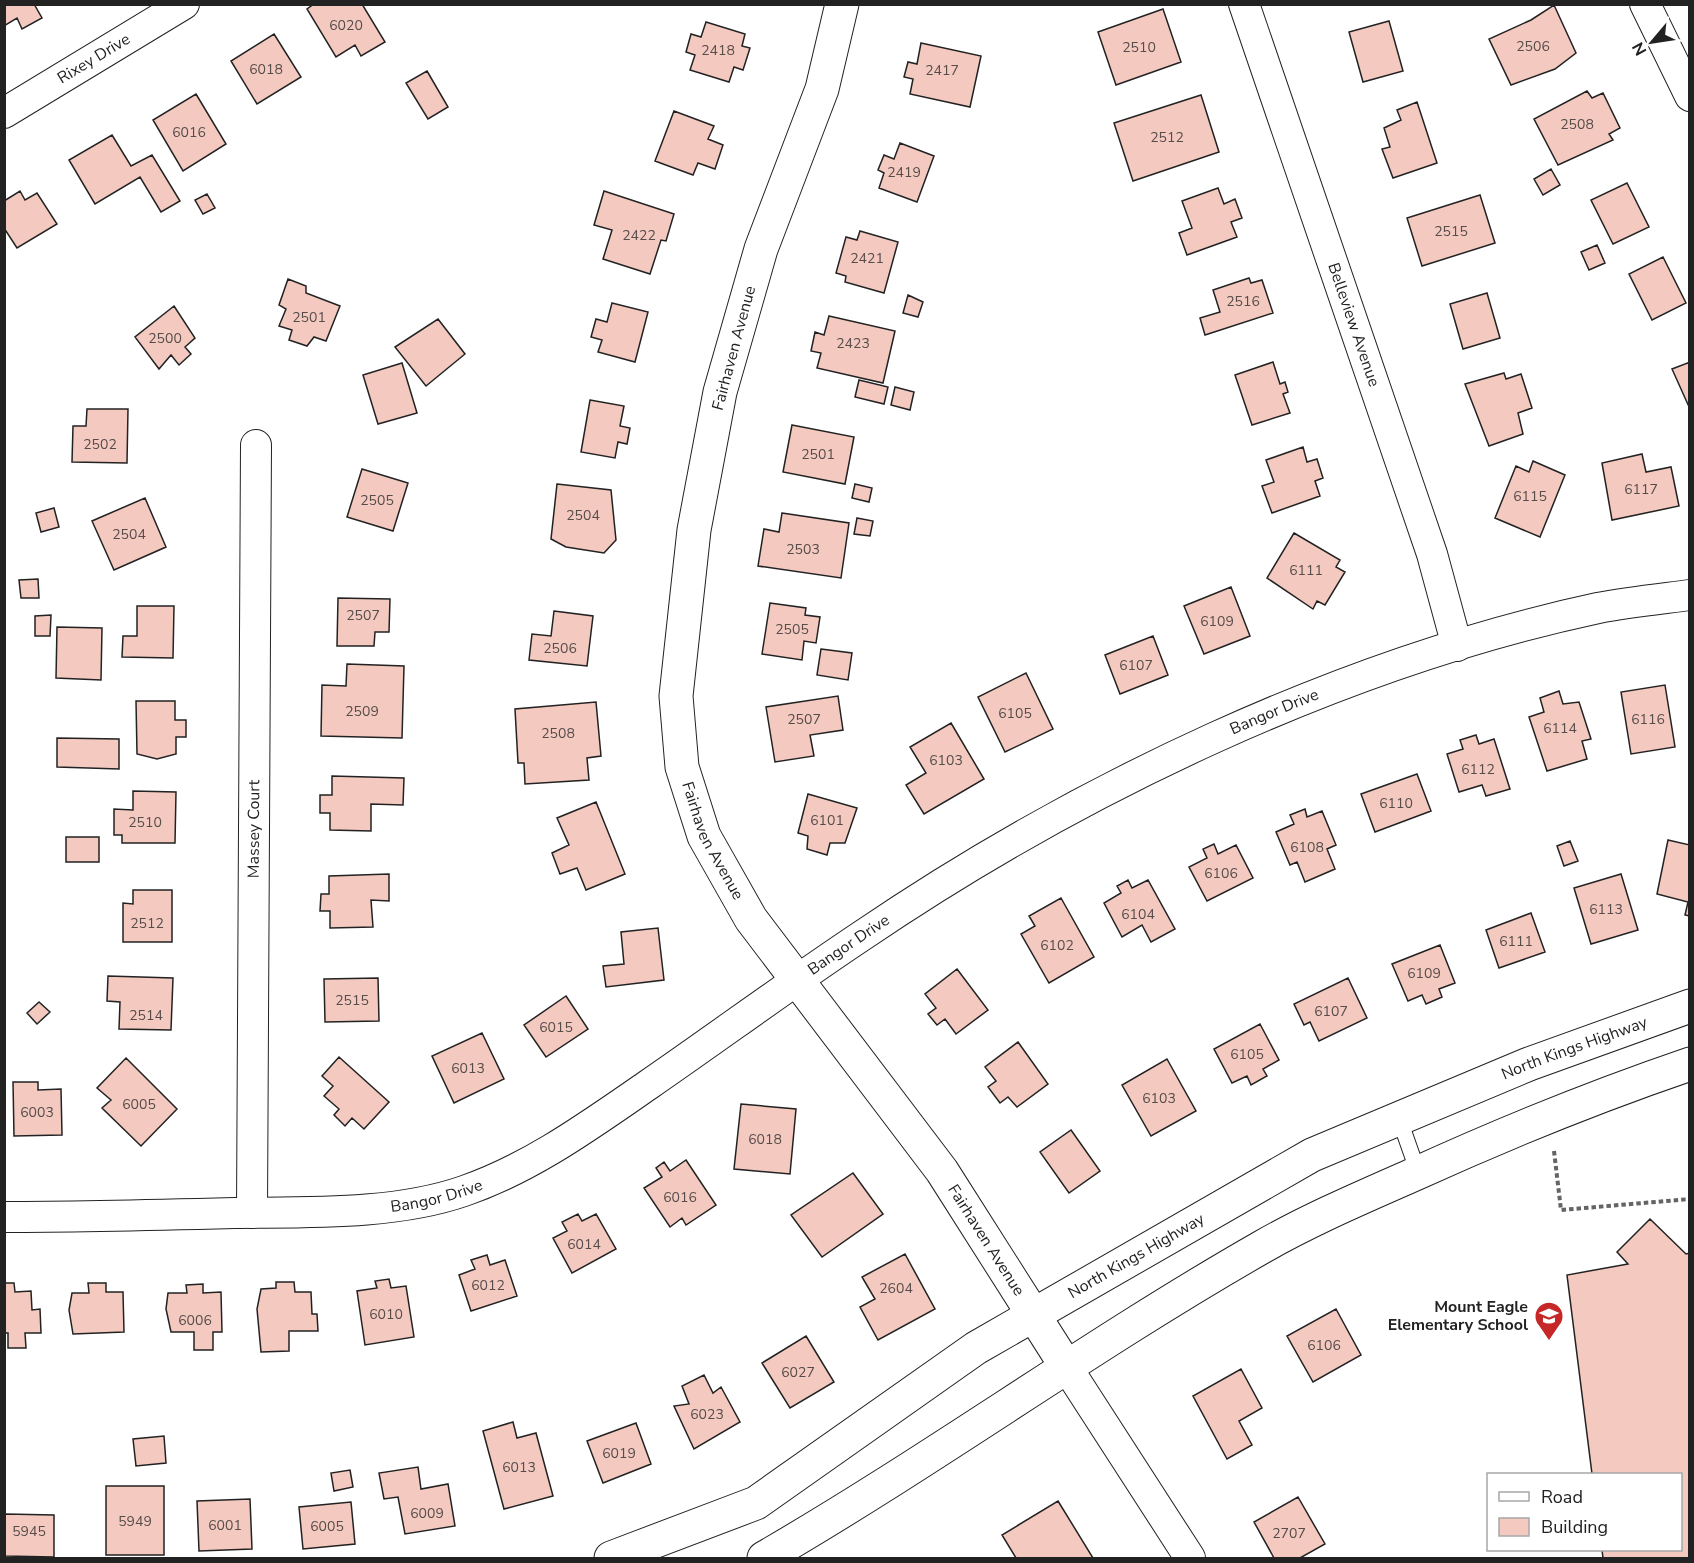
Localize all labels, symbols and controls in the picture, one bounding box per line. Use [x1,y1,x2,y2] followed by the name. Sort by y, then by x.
[1622,12,1682,72] north arrow
[329,16,363,35] house number: 6020
[53,28,134,89] street label: Rixey Drive
[1516,37,1550,56] house number: 2506
[1122,38,1156,57] house number: 2510
[1627,38,1652,59] text: N
[701,41,735,60] house number: 2418
[249,60,283,79] house number: 6018
[925,61,959,80] house number: 2417
[1560,115,1594,134] house number: 2508
[172,123,206,142] house number: 6016
[1150,128,1184,147] house number: 2512
[887,163,921,182] house number: 2419
[1434,222,1468,241] house number: 2515
[622,226,656,245] house number: 2422
[850,249,884,268] house number: 2421
[1322,260,1385,390] street label: Belleview Avenue
[707,283,761,413] street label: Fairhaven Avenue
[1226,292,1260,311] house number: 2516
[292,308,326,327] house number: 2501
[148,329,182,348] house number: 2500
[836,334,870,353] house number: 2423
[83,435,117,454] house number: 2502
[801,445,835,464] house number: 2501
[1624,480,1658,499] house number: 6117
[1513,487,1547,506] house number: 6115
[360,491,394,510] house number: 2505
[566,506,600,525] house number: 2504
[112,525,146,544] house number: 2504
[786,540,820,559] house number: 2503
[1289,561,1323,580] house number: 6111
[346,606,380,625] house number: 2507
[1200,612,1234,631] house number: 6109
[775,620,809,639] house number: 2505
[543,639,577,658] house number: 2506
[1119,656,1153,675] house number: 6107
[1226,684,1322,740] street label: Bangor Drive
[345,702,379,721] house number: 2509
[998,704,1032,723] house number: 6105
[787,710,821,729] house number: 2507
[1631,710,1665,729] house number: 6116
[1543,719,1577,738] house number: 6114
[541,724,575,743] house number: 2508
[929,751,963,770] house number: 6103
[1461,760,1495,779] house number: 6112
[243,779,265,878] street label: Massey Court
[676,779,749,904] street label: Fairhaven Avenue
[1379,794,1413,813] house number: 6110
[810,811,844,830] house number: 6101
[128,813,162,832] house number: 2510
[1290,838,1324,857] house number: 6108
[1204,864,1238,883] house number: 6106
[1589,900,1623,919] house number: 6113
[1121,905,1155,924] house number: 6104
[803,909,894,980] street label: Bangor Drive
[130,914,164,933] house number: 2512
[1499,932,1533,951] house number: 6111
[1040,936,1074,955] house number: 6102
[1407,964,1441,983] house number: 6109
[335,991,369,1010] house number: 2515
[1314,1002,1348,1021] house number: 6107
[129,1006,163,1025] house number: 2514
[1498,1011,1651,1085] street label: North Kings Highway
[539,1018,573,1037] house number: 6015
[1230,1045,1264,1064] house number: 6105
[451,1059,485,1078] house number: 6013
[1142,1089,1176,1108] house number: 6103
[122,1095,156,1114] house number: 6005
[20,1103,54,1122] house number: 6003
[748,1130,782,1149] house number: 6018
[389,1174,486,1218] street label: Bangor Drive
[942,1180,1030,1300] street label: Fairhaven Avenue
[663,1188,697,1207] house number: 6016
[1064,1208,1209,1304] street label: North Kings Highway
[567,1235,601,1254] house number: 6014
[471,1276,505,1295] house number: 6012
[879,1279,913,1298] house number: 2604
[1388,1296,1528,1336] place label: Mount Eagle Elementary School
[1533,1300,1565,1342] school or university icon: Mount Eagle Elementary School
[369,1305,403,1324] house number: 6010
[178,1311,212,1330] house number: 6006
[1307,1336,1341,1355] house number: 6106
[781,1363,815,1382] house number: 6027
[690,1405,724,1424] house number: 6023
[602,1444,636,1463] house number: 6019
[502,1458,536,1477] house number: 6013
[1487,1473,1682,1551] legend
[1541,1485,1583,1509] text: Road
[410,1504,444,1523] house number: 6009
[118,1512,152,1531] house number: 5949
[1541,1515,1608,1539] text: Building
[208,1516,242,1535] house number: 6001
[310,1517,344,1536] house number: 6005
[12,1522,46,1541] house number: 5945
[1272,1524,1306,1543] house number: 2707

